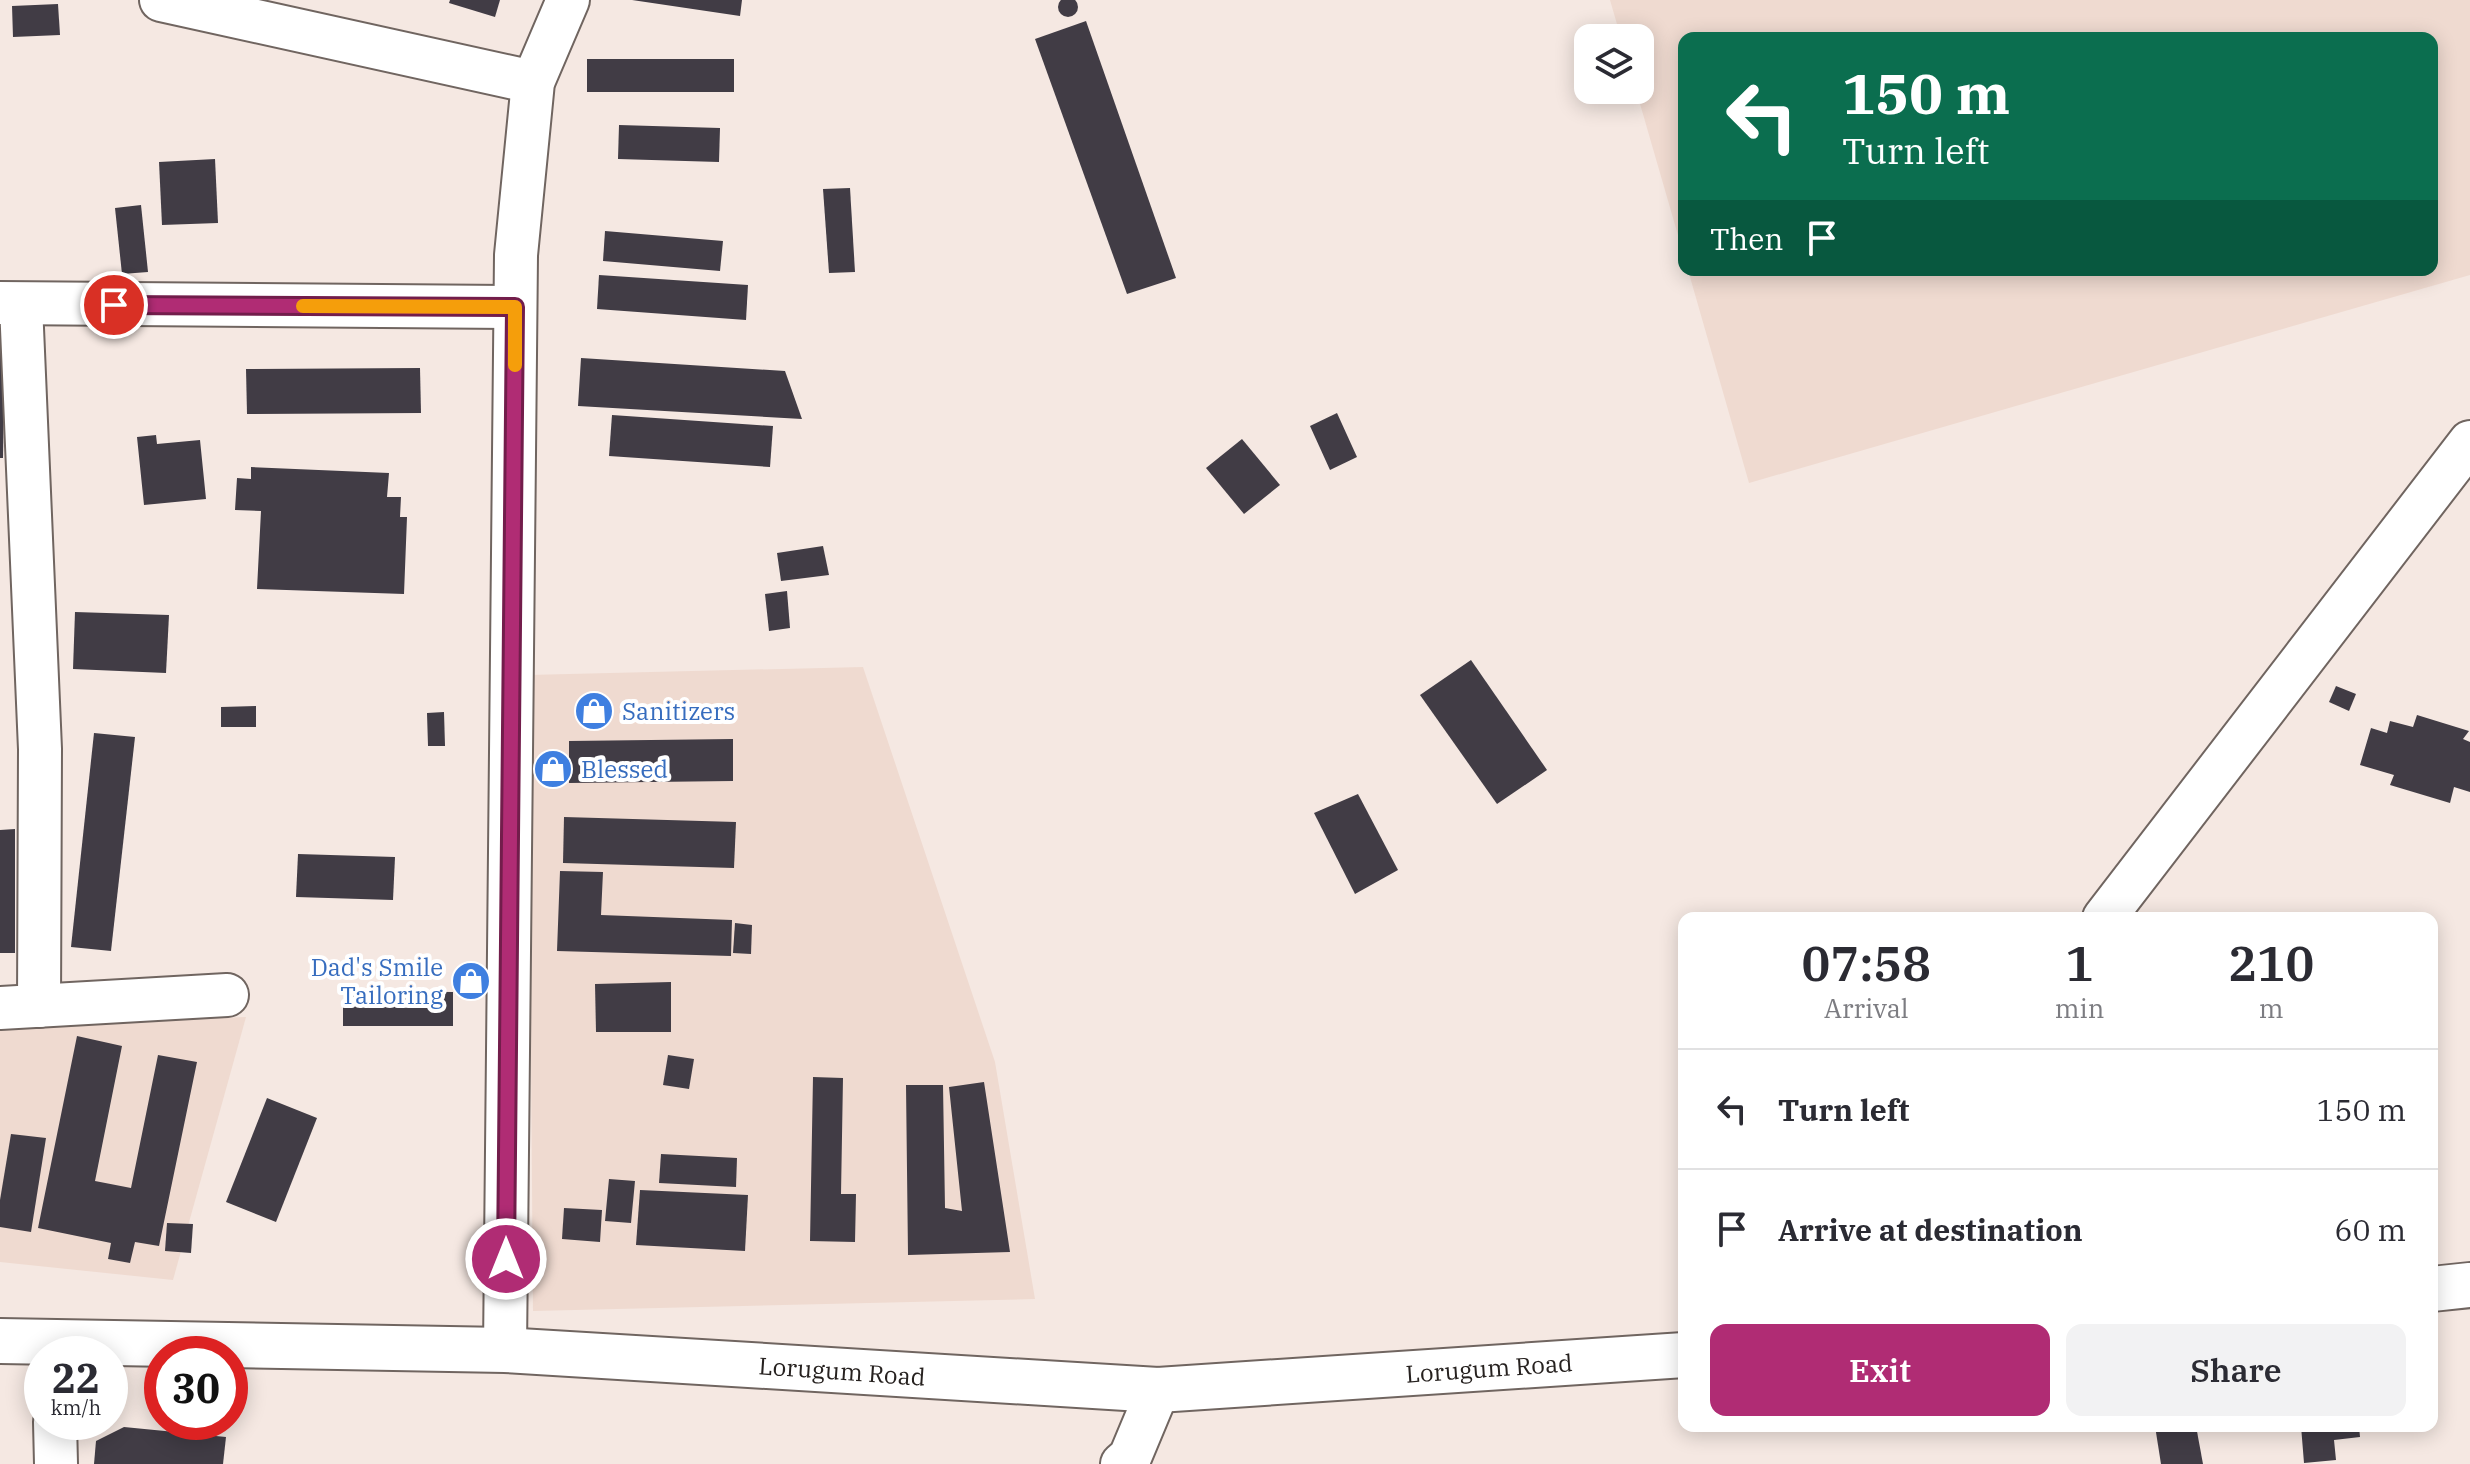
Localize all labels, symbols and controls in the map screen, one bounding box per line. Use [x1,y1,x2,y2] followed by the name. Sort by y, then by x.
[1574,24,1654,104] map controls
[1574,24,1654,104] button: layers
[1842,57,2010,129] text: 150 m
[1710,64,1814,168] icon: left
[1842,127,1989,174] text: Turn left
[1800,216,1844,260] icon: arrive
[1710,219,1784,258] text: Then
[80,271,148,339] pin
[92,283,136,327] icon: arrive
[573,690,615,732] shop icon: Sanitizers
[622,695,735,727] place label: Sanitizers
[532,748,574,790] shop icon: Blessed
[581,753,668,785] place label: Blessed
[1802,932,1931,994] text: 07:58
[2065,932,2094,994] text: 1
[2228,932,2314,994] text: 210
[311,951,443,1011] place label: Dad's Smile Tailoring
[450,960,492,1002] shop icon: Dad's Smile Tailoring
[1824,991,1909,1025] text: Arrival
[2055,991,2104,1025] text: min
[2259,991,2284,1025] text: m
[1710,1087,1754,1131] icon: left
[1778,1090,1910,1129] text: Turn left
[2316,1090,2406,1129] text: 150 m
[1710,1207,1754,1251] icon: arrive
[1778,1210,2083,1249] text: Arrive at destination
[2334,1210,2406,1249] text: 60 m
[464,1217,548,1301] position arrow
[1710,1324,2050,1416] button: Exit
[2066,1324,2406,1416] button: Share
[144,1336,248,1440] speed limit sign: 30
[1404,1346,1574,1390] street label: Lorugum Road
[757,1349,927,1393] street label: Lorugum Road
[52,1352,100,1404] text: 22
[51,1394,101,1421] text: km/h

